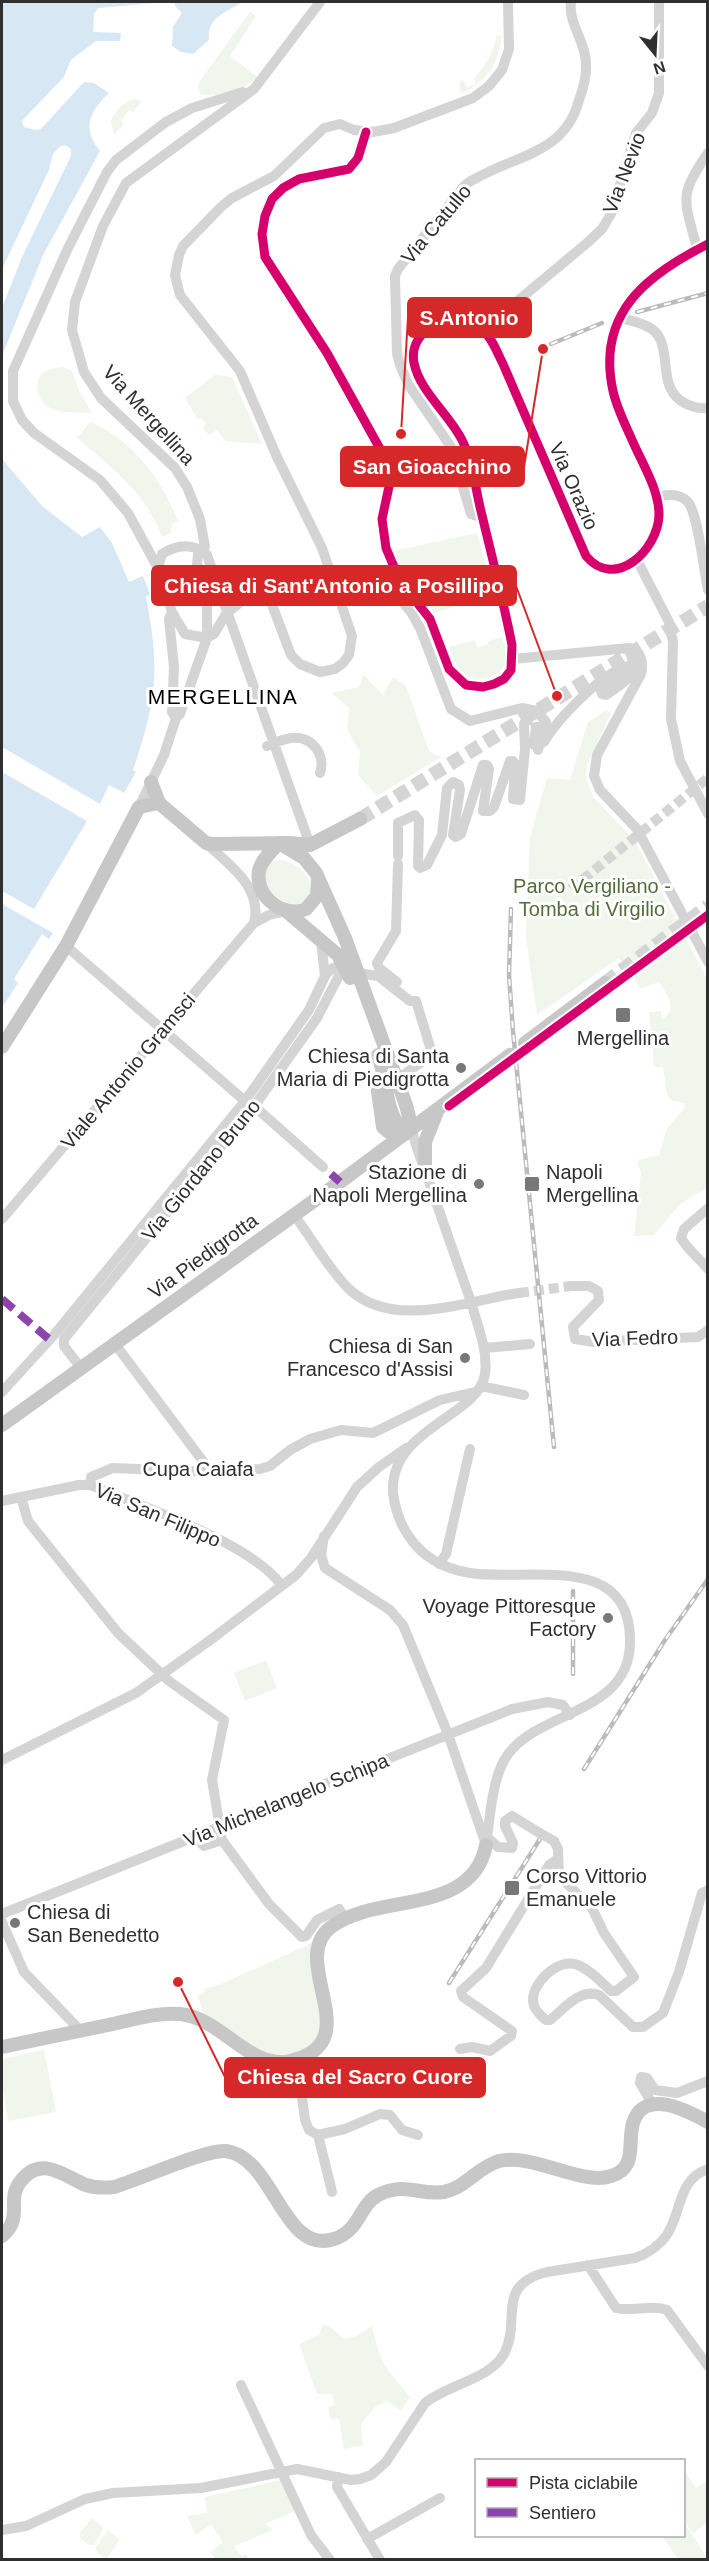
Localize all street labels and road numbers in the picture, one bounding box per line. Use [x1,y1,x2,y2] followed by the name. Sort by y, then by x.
[598,129,650,217] street label: Via Nevio
[397,180,475,268] street label: Via Catullo
[99,361,200,470] street label: Via Mergellina
[545,439,603,533] street label: Via Orazio
[56,989,200,1153] street label: Viale Antonio Gramsci
[137,1095,265,1245] street label: Via Giordano Bruno
[144,1208,263,1303] street label: Via Piedigrotta
[591,1325,679,1351] street label: Via Fedro
[142,1458,254,1480] street label: Cupa Caiafa
[92,1479,224,1551] street label: Via San Filippo
[181,1749,392,1851] street label: Via Michelangelo Schipa

